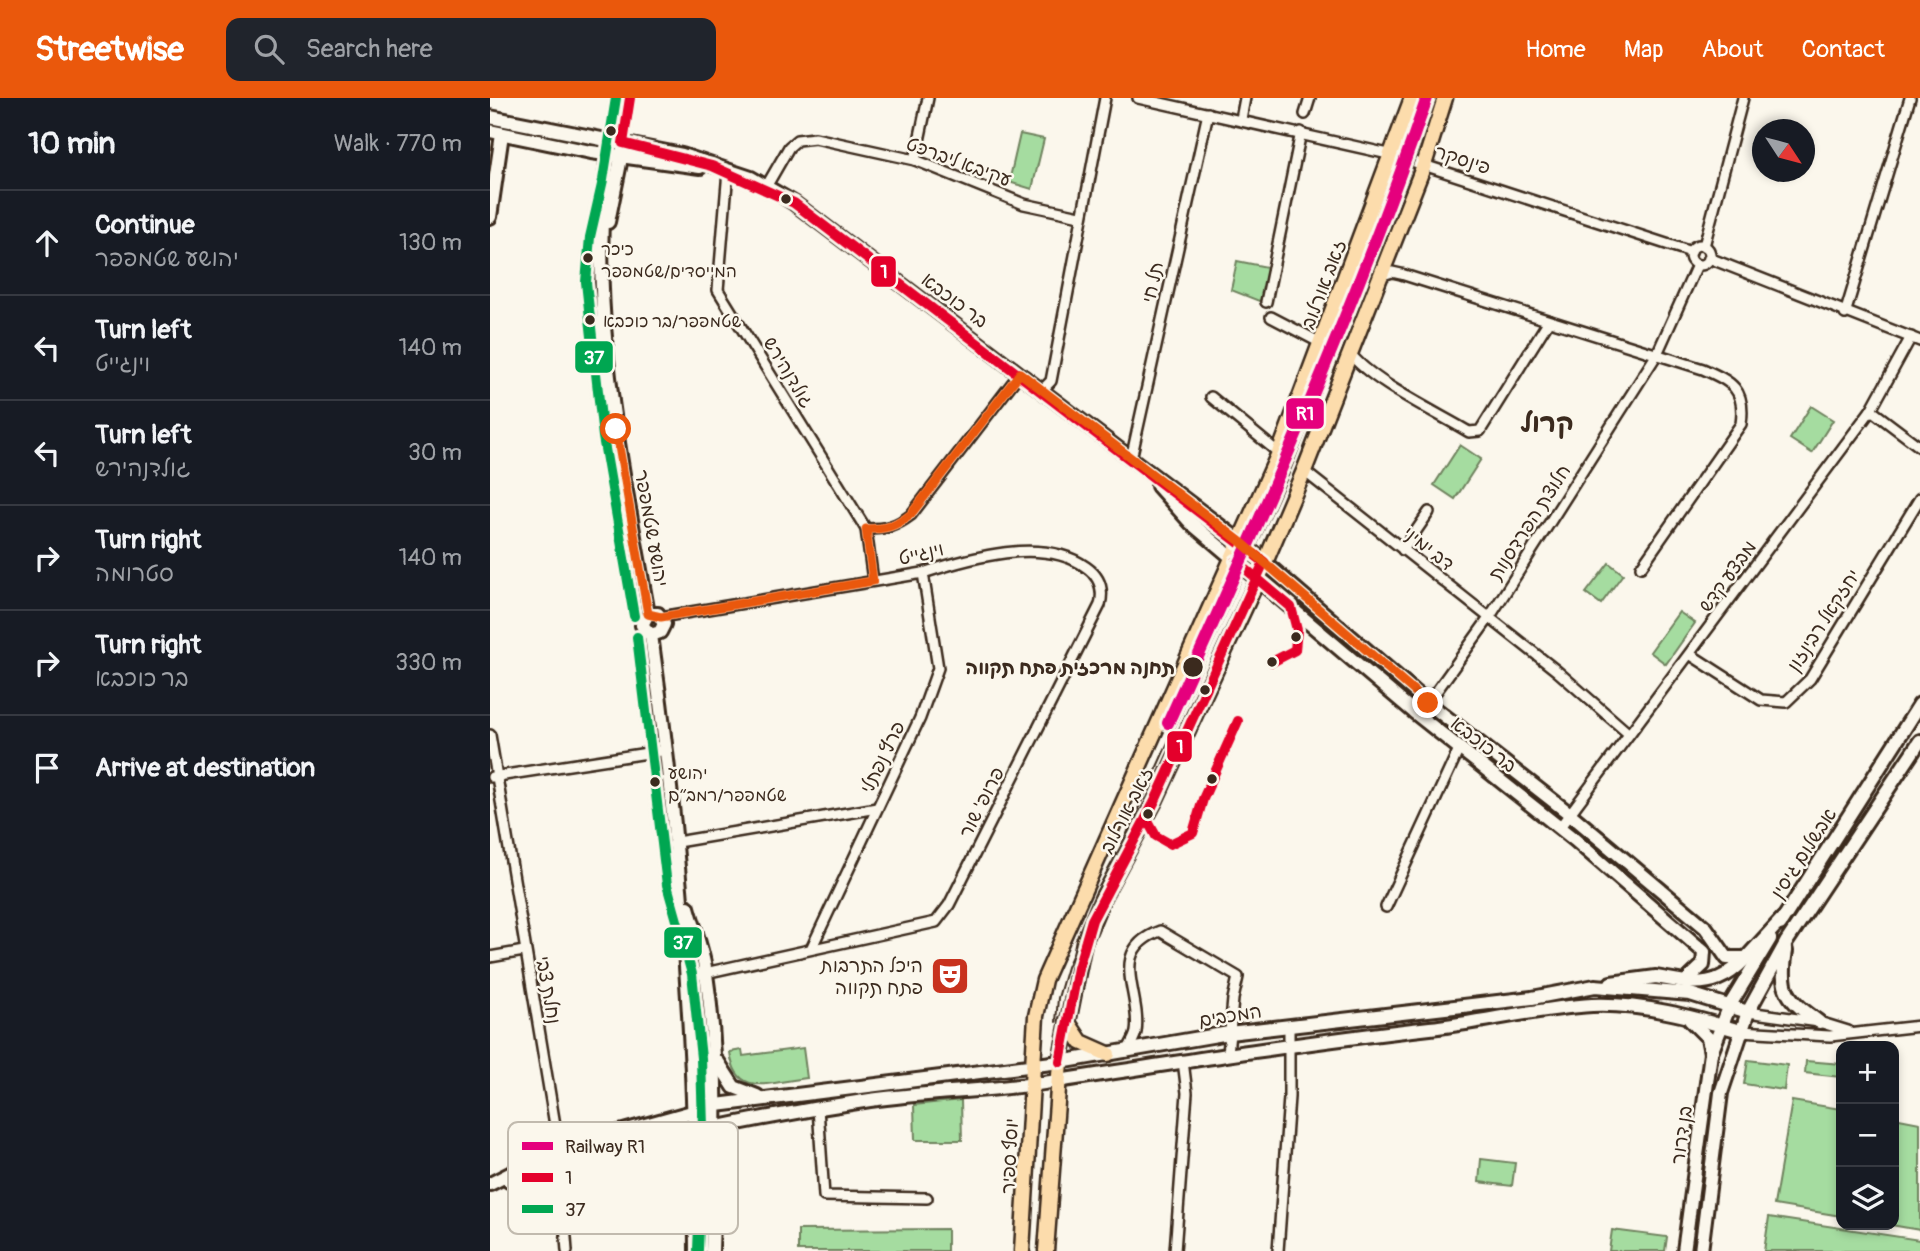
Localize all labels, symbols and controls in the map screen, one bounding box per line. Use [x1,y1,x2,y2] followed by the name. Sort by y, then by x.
[226,18,716,81] search box
[35,29,184,70] text: Streetwise
[250,30,288,68] icon: search
[306,33,433,65] text: Search here
[1525,35,1586,64] text: Home
[1624,35,1664,64] text: Map
[1702,35,1764,64] text: About
[1802,35,1885,64] text: Contact
[1752,119,1815,182] north arrow
[604,124,618,138] unlabelled marker
[28,125,115,162] text: 10 min
[334,129,462,158] text: Walk · 770 m
[903,132,1015,192] street label: עקיבא ליברכט
[1432,140,1494,180] street label: פינסקר
[779,192,793,206] unlabelled marker
[95,209,195,241] text: Continue
[28,224,66,262] icon: ahead
[399,228,462,257] text: 130 m
[1296,236,1352,332] street label: זאב אורלוב
[601,239,737,282] place label: כיכר המייסדים/שטמפפר
[95,244,238,273] text: יהושע שטמפפר
[581,251,595,265] marker: כיכר המייסדים/שטמפפר
[870,255,897,288] line badge: 1
[1137,259,1169,305] street label: תל חי
[880,260,888,284] text: 1
[916,268,992,334] street label: בר כוכבא
[603,311,741,332] place label: שטמפפר/בר כוכבא
[583,313,597,327] marker: שטמפפר/בר כוכבא
[95,314,191,346] text: Turn left
[28,329,66,367] icon: left
[399,333,462,362] text: 140 m
[758,333,819,413] street label: גולדנהירש
[574,340,614,374] line badge: 37
[584,346,605,370] text: 37
[95,349,150,378] text: וינגייט
[1285,397,1325,430] line badge: R1
[1296,402,1314,426] text: R1
[1520,408,1574,440] district label: קרול
[600,413,631,444] route start
[95,419,191,451] text: Turn left
[28,434,66,472] icon: left
[408,438,462,467] text: 30 m
[95,454,190,483] text: גולדנהירש
[1484,460,1576,585] street label: חלוצת הפרדסנות
[629,468,673,589] street label: יהושע שטמפפר
[1398,521,1459,576] street label: דב ימיני
[95,524,201,556] text: Turn right
[1694,536,1762,617] street label: מבצע קדש
[896,537,946,571] street label: וינגייט
[28,539,66,577] icon: right
[399,543,462,572] text: 140 m
[95,559,174,588] text: סטרומה
[1782,565,1866,676] street label: יחזקאל רבינזון
[95,629,201,661] text: Turn right
[1289,630,1303,644] unlabelled marker
[28,644,66,682] icon: right
[395,648,462,677] text: 330 m
[1181,655,1205,679] marker: תחנה מרכזית פתח תקווה
[1265,655,1279,669] unlabelled marker
[965,656,1175,680] place label: תחנה מרכזית פתח תקווה
[95,664,188,693] text: בר כוכבא
[1198,683,1212,697] unlabelled marker
[1412,687,1443,718] route end
[1446,712,1521,778] street label: בר כוכבא
[855,717,911,798] street label: פרץ נפתלי
[1166,730,1193,763] line badge: 1
[1176,735,1184,759] text: 1
[28,749,66,787] icon: arrive
[95,752,315,784] text: Arrive at destination
[668,763,787,806] place label: יהושע שטמפפר/רמב״ם
[954,763,1010,842] street label: פרופ' שור
[1095,763,1159,858] street label: זאב אורלוב
[1205,772,1219,786] unlabelled marker
[648,775,662,789] marker: יהושע שטמפפר/רמב״ם
[1766,804,1842,903] street label: אבשלום גיסין
[1141,807,1155,821] unlabelled marker
[663,926,703,959] line badge: 37
[673,931,694,955] text: 37
[530,954,566,1026] street label: נחלת צבי
[819,954,923,1000] place label: היכל התרבות פתח תקווה
[929,955,971,997] theatre icon: היכל התרבות פתח תקווה
[1197,999,1263,1033] street label: המכבים
[1836,1041,1899,1230] map controls
[1836,1041,1899,1104] button: +
[1666,1104,1698,1166] street label: בן דרור
[1836,1104,1899,1167] button: −
[996,1118,1024,1194] street label: יוסף ספיר
[508,1122,738,1234] legend
[565,1135,645,1159] text: Railway R1
[565,1166,572,1190] text: 1
[1836,1167,1899,1230] button: layers
[565,1198,586,1222] text: 37

